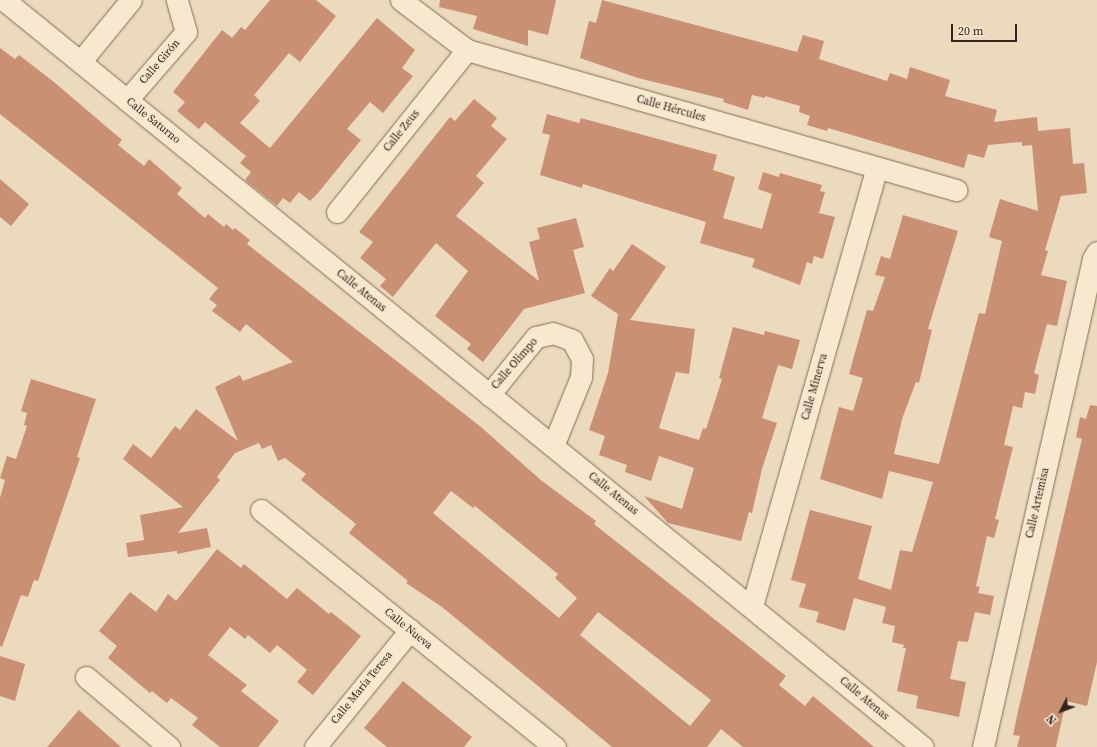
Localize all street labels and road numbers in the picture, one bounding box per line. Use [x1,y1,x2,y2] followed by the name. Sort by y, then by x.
[137,37,183,87] street label: Calle Girón
[635,93,707,125] street label: Calle Hércules
[123,95,183,147] street label: Calle Saturno
[381,107,423,155] street label: Calle Zeus
[333,267,389,315] street label: Calle Atenas
[489,336,541,392] street label: Calle Olimpo
[799,352,831,422] street label: Calle Minerva
[1023,466,1053,540] street label: Calle Artemisa
[585,470,641,518] street label: Calle Atenas
[381,606,435,652] street label: Calle Nueva
[328,649,396,727] street label: Calle María Teresa
[837,674,891,724] street label: Calle Atenas

